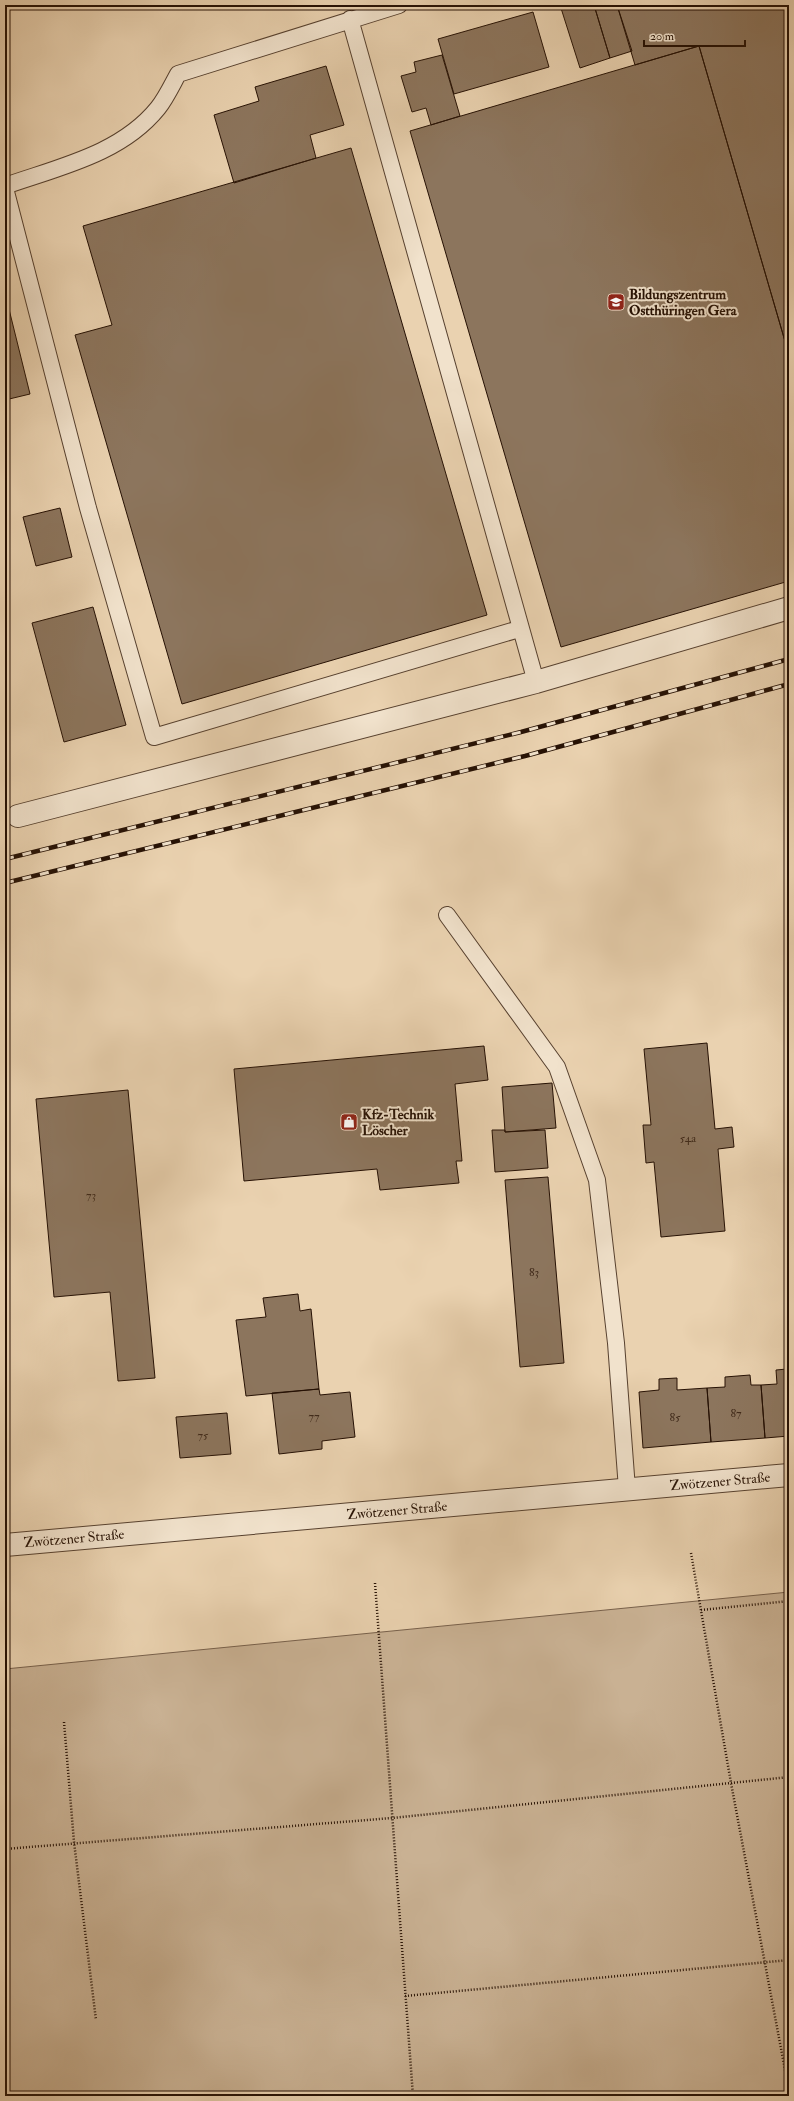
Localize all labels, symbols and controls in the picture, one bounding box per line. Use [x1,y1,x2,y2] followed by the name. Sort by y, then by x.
[644,22,745,48] scale bar
[650,29,675,44] text: 20 m
[629,286,738,320] place label: Bildungszentrum Ostthüringen Gera
[606,292,626,312] school or university icon: Bildungszentrum Ostthüringen Gera
[362,1106,434,1139] place label: Kfz-Technik Löscher
[339,1112,359,1132] shop icon: Kfz-Technik Löscher
[680,1131,697,1146] house number: 54a
[86,1188,96,1203] house number: 73
[529,1265,539,1280] house number: 83
[730,1406,742,1421] house number: 87
[308,1409,320,1424] house number: 77
[670,1410,681,1425] house number: 85
[198,1428,209,1443] house number: 75
[669,1469,771,1494] street label: Zwötzener Straße
[346,1498,448,1523] street label: Zwötzener Straße
[23,1526,125,1551] street label: Zwötzener Straße

